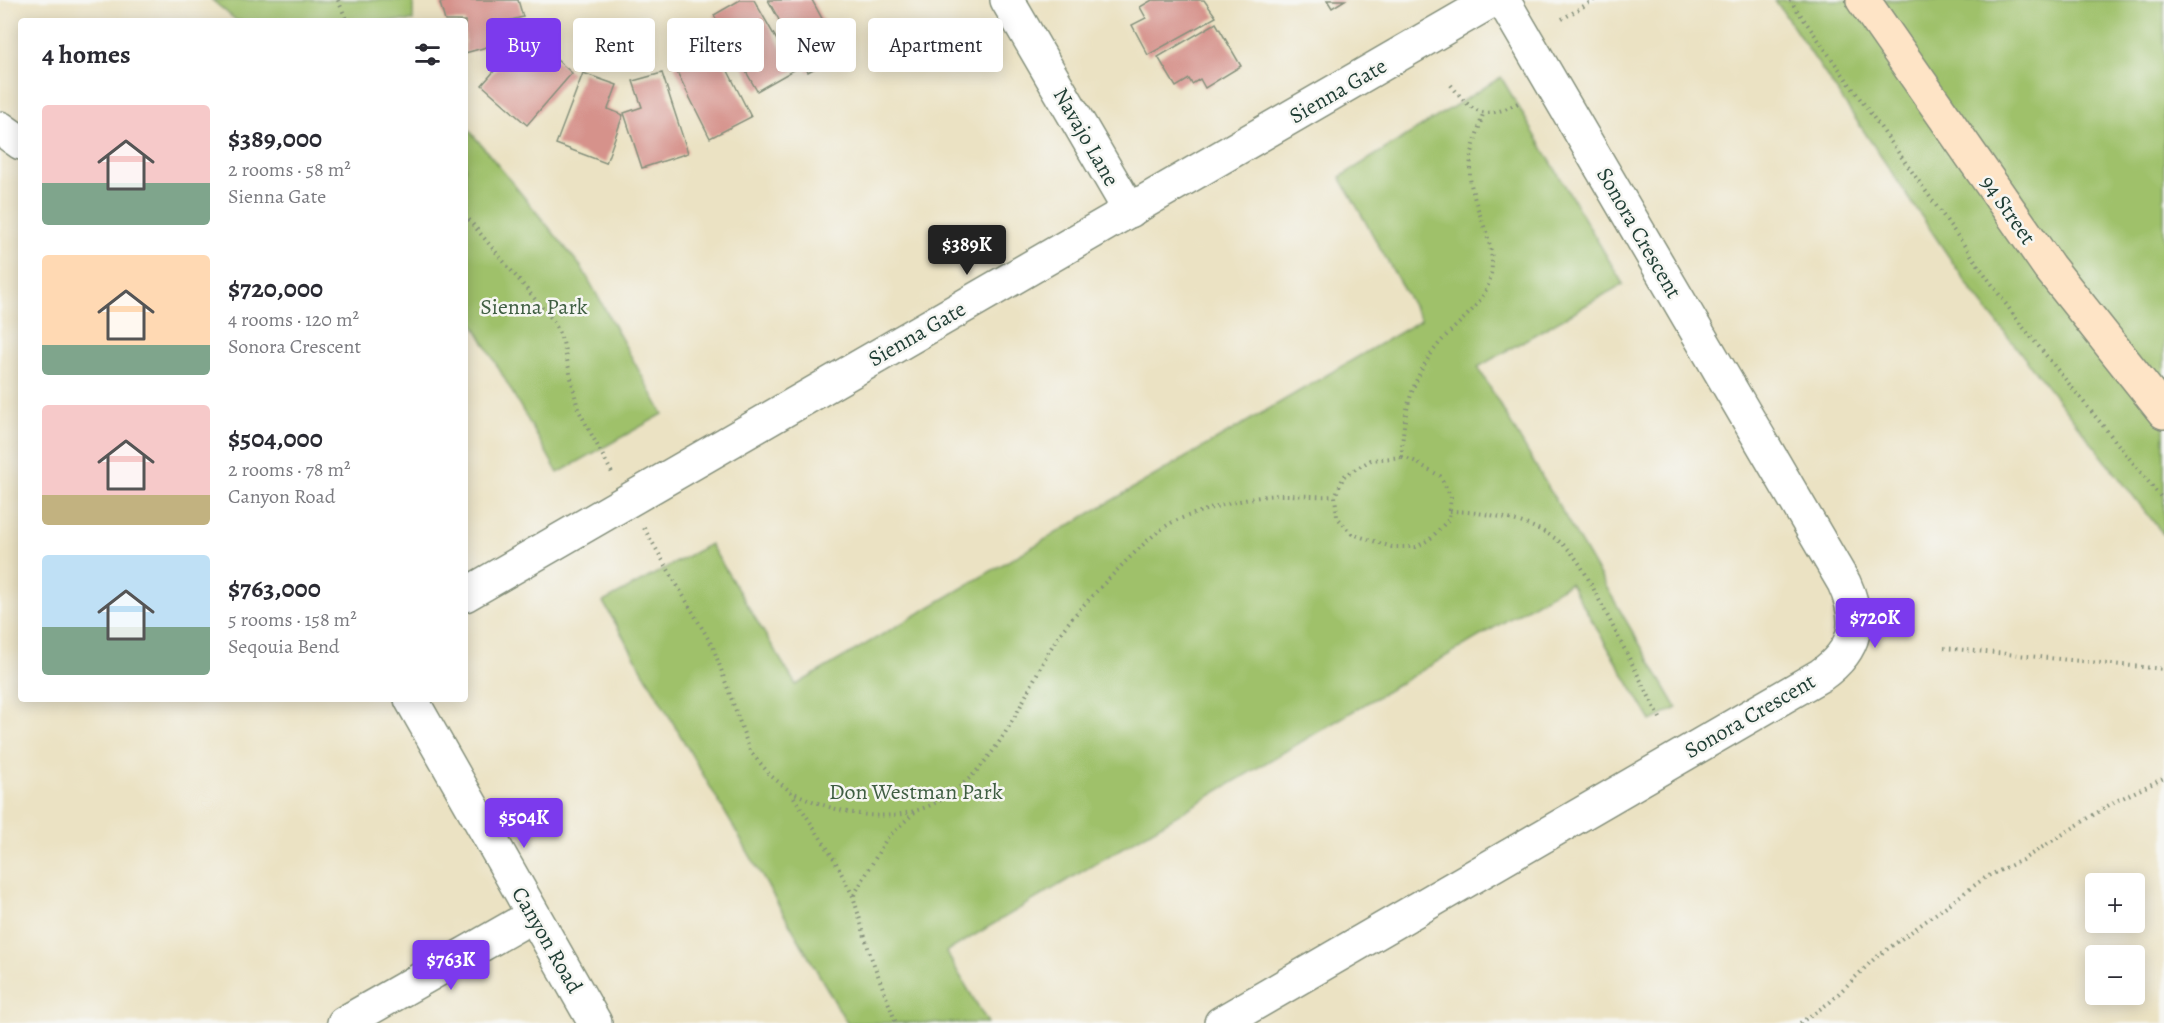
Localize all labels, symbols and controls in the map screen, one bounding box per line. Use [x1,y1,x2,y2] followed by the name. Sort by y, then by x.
[486,18,561,72] chip: Buy
[573,18,655,72] chip: Rent
[667,18,764,72] chip: Filters
[776,18,856,72] chip: New
[868,18,1003,72] chip: Apartment
[42,37,131,72] text: 4 homes
[411,38,444,71] icon: filters
[1284,51,1392,131] street label: Sienna Gate
[1046,82,1126,192] street label: Navajo Lane
[228,121,322,156] text: $389,000
[90,129,162,201] icon: home
[228,156,351,183] text: 2 rooms · 58 m²
[1589,162,1689,304] street label: Sonora Crescent
[1973,169,2043,251] street label: 94 Street
[228,183,326,210] text: Sienna Gate
[925,225,1009,276] pin: $389K
[942,231,992,258] text: $389K
[228,271,323,306] text: $720,000
[90,279,162,351] icon: home
[480,292,588,322] park label: Sienna Park
[863,294,971,374] street label: Sienna Gate
[228,306,359,333] text: 4 rooms · 120 m²
[228,333,361,360] text: Sonora Crescent
[228,421,323,456] text: $504,000
[90,429,162,501] icon: home
[228,456,351,483] text: 2 rooms · 78 m²
[228,483,336,510] text: Canyon Road
[228,571,321,606] text: $763,000
[90,579,162,651] icon: home
[1833,598,1917,649] pin: $720K
[1850,604,1900,631] text: $720K
[228,606,357,633] text: 5 rooms · 158 m²
[228,633,340,660] text: Seqouia Bend
[1679,666,1821,766] street label: Sonora Crescent
[829,777,1003,807] park label: Don Westman Park
[482,798,566,849] pin: $504K
[499,804,549,831] text: $504K
[2085,873,2145,1005] map controls
[2085,873,2145,933] button: +
[504,881,590,999] street label: Canyon Road
[409,940,493,991] pin: $763K
[2085,945,2145,1005] button: −
[427,946,475,973] text: $763K

